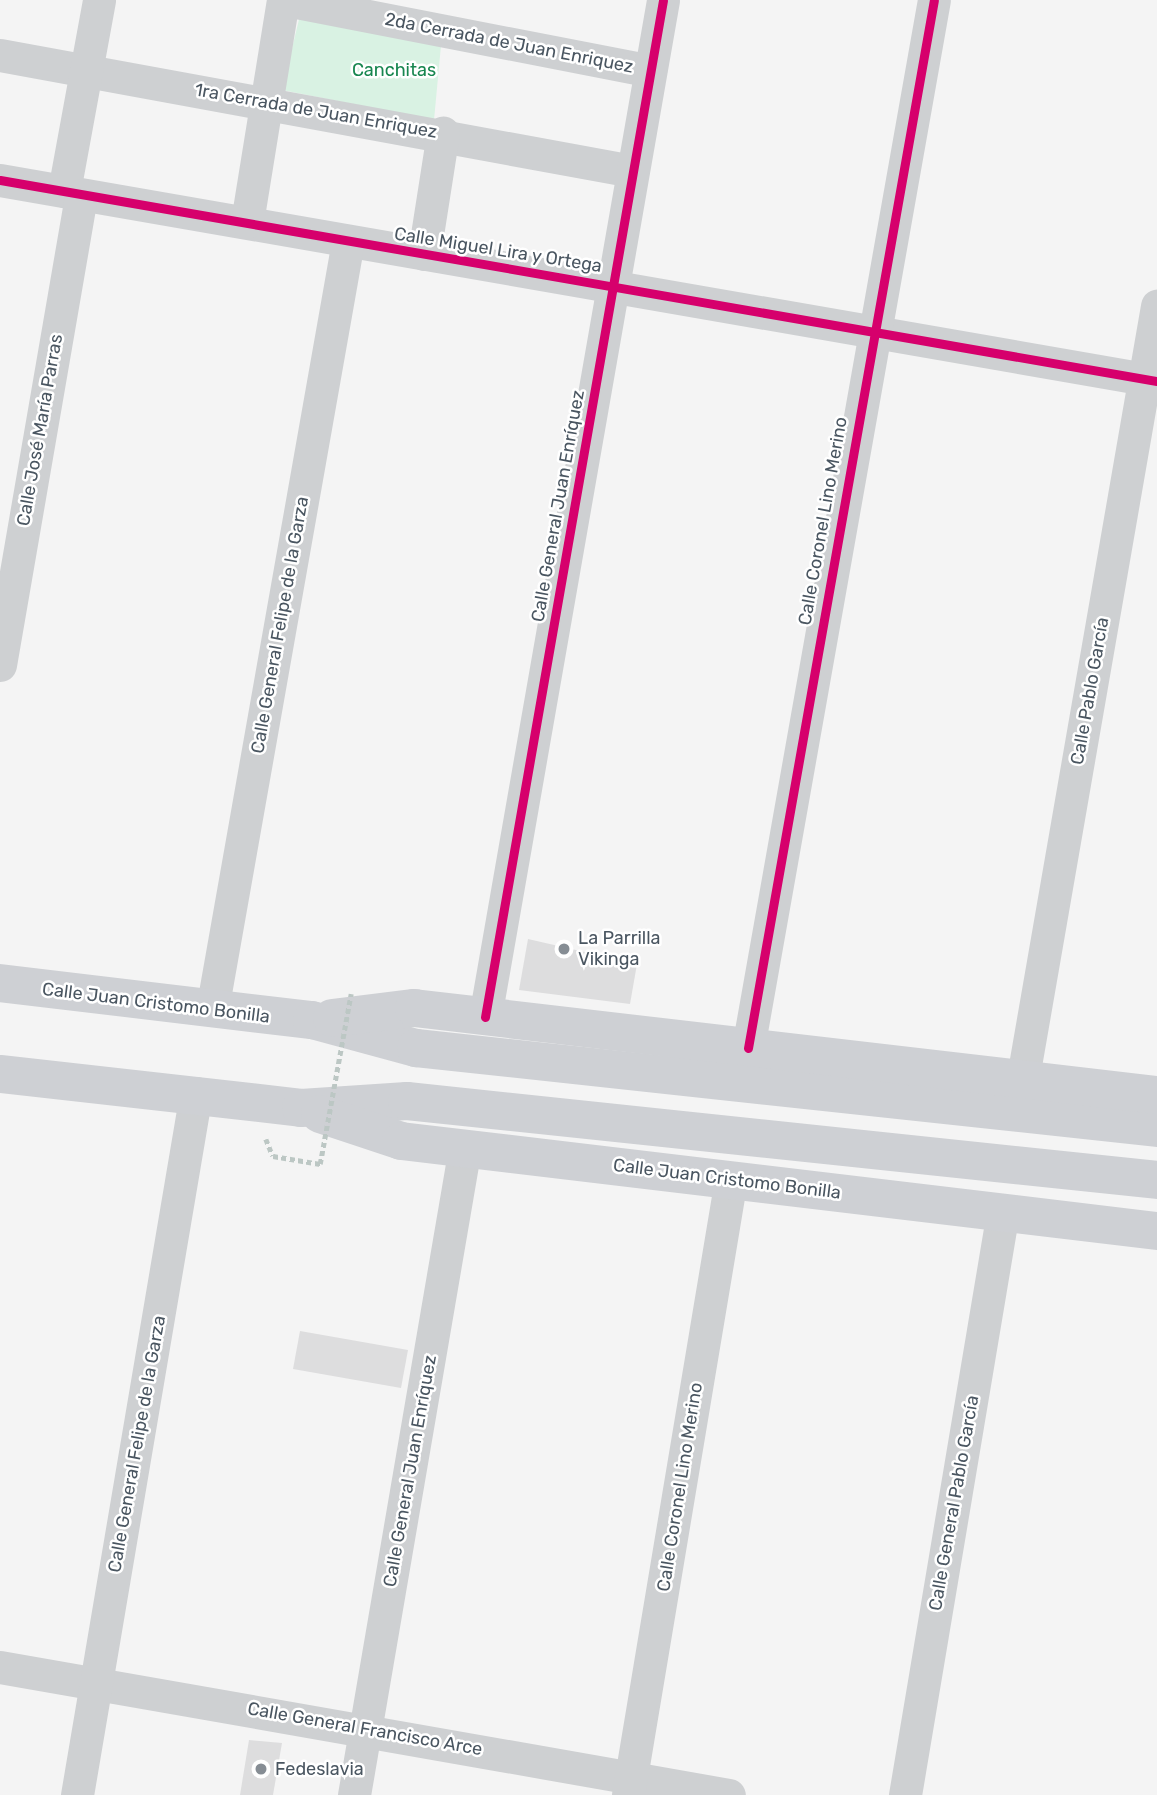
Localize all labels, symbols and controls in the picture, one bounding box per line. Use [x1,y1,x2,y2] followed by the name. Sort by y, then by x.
[383,8,635,78] street label: 2da Cerrada de Juan Enriquez
[352,59,436,81] park label: Canchitas
[193,79,439,143] street label: 1ra Cerrada de Juan Enriquez
[392,223,604,277] street label: Calle Miguel Lira y Ortega
[12,332,68,528] street label: Calle José María Parras
[527,388,589,624] street label: Calle General Juan Enríquez
[794,415,852,627] street label: Calle Coronel Lino Merino
[247,495,313,755] street label: Calle General Felipe de la Garza
[1066,616,1114,766] street label: Calle Pablo García
[578,928,661,970] place label: La Parrilla Vikinga
[556,941,572,957] marker: La Parrilla Vikinga
[41,978,271,1028] street label: Calle Juan Cristomo Bonilla
[612,1154,842,1204] street label: Calle Juan Cristomo Bonilla
[104,1314,170,1574] street label: Calle General Felipe de la Garza
[379,1353,441,1589] street label: Calle General Juan Enríquez
[653,1381,707,1593] street label: Calle Coronel Lino Merino
[924,1394,984,1612] street label: Calle General Pablo García
[246,1698,484,1760] street label: Calle General Francisco Arce
[275,1758,364,1780] place label: Fedeslavia
[253,1761,269,1777] marker: Fedeslavia

